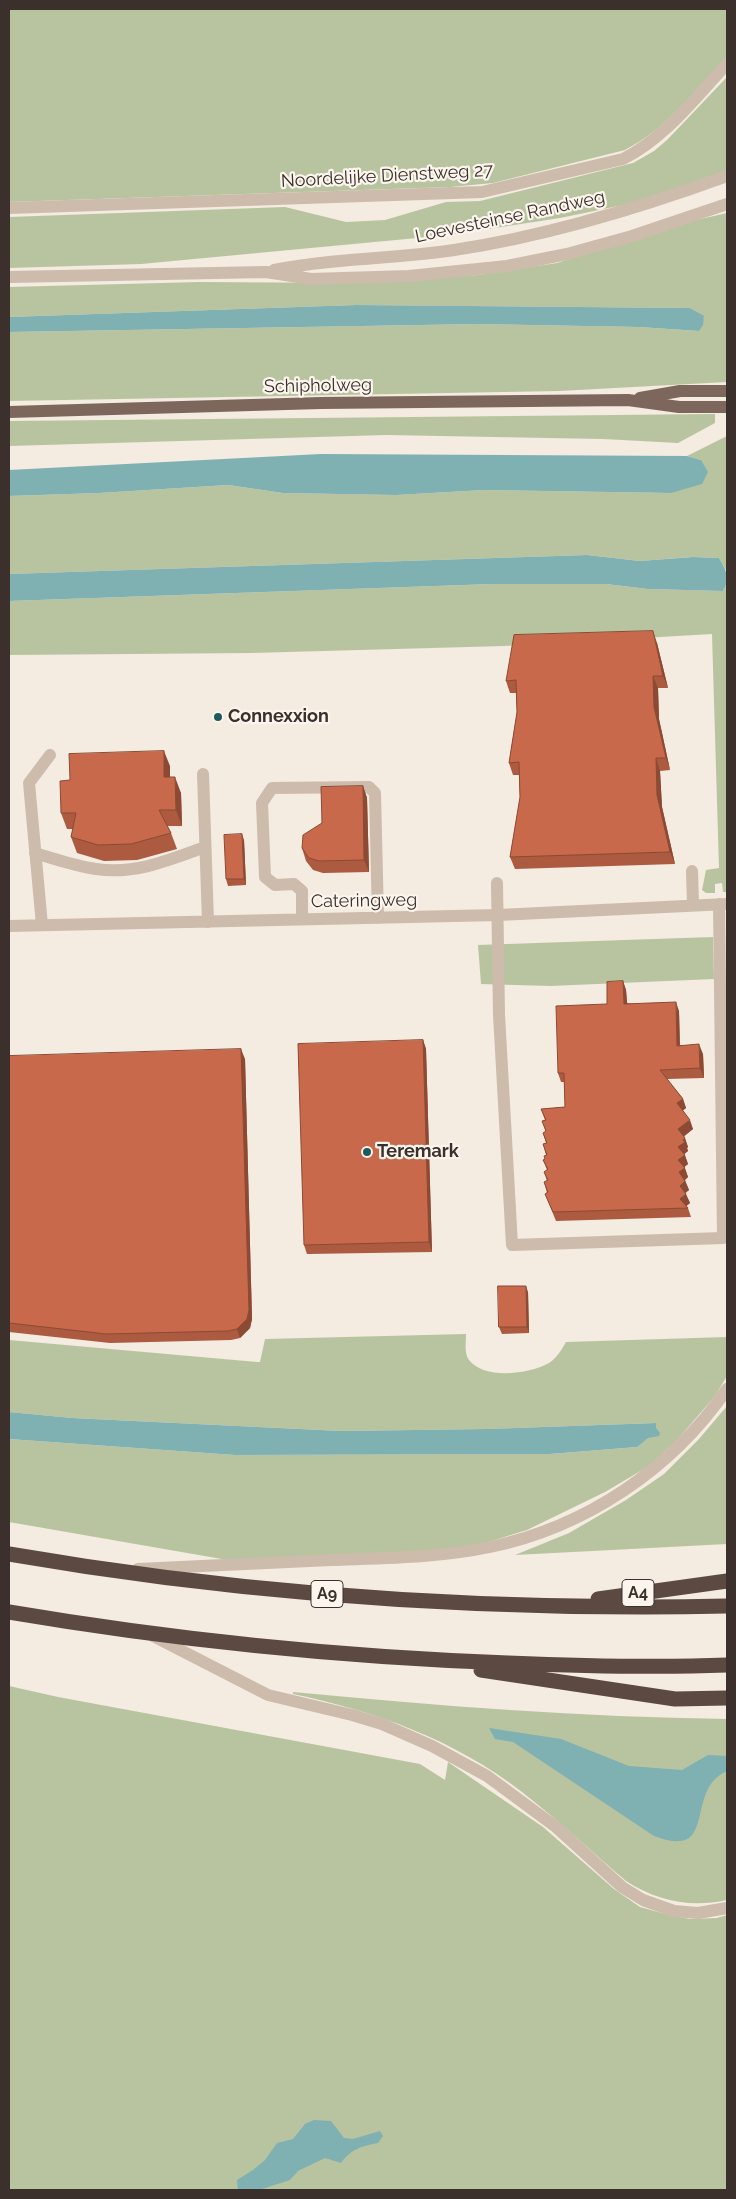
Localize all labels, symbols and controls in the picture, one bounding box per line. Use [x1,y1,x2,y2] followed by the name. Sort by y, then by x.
[280,160,494,192] street label: Noordelijke Dienstweg 27
[413,186,607,248] street label: Loevesteinse Randweg
[264,374,372,398] street label: Schipholweg
[228,706,329,728] place label: Connexxion
[212,711,224,723] marker: Connexxion
[311,889,417,913] street label: Cateringweg
[377,1141,459,1163] place label: Teremark
[361,1146,373,1158] marker: Teremark
[311,1580,343,1608] road number: A9
[622,1580,654,1606] road number: A4

